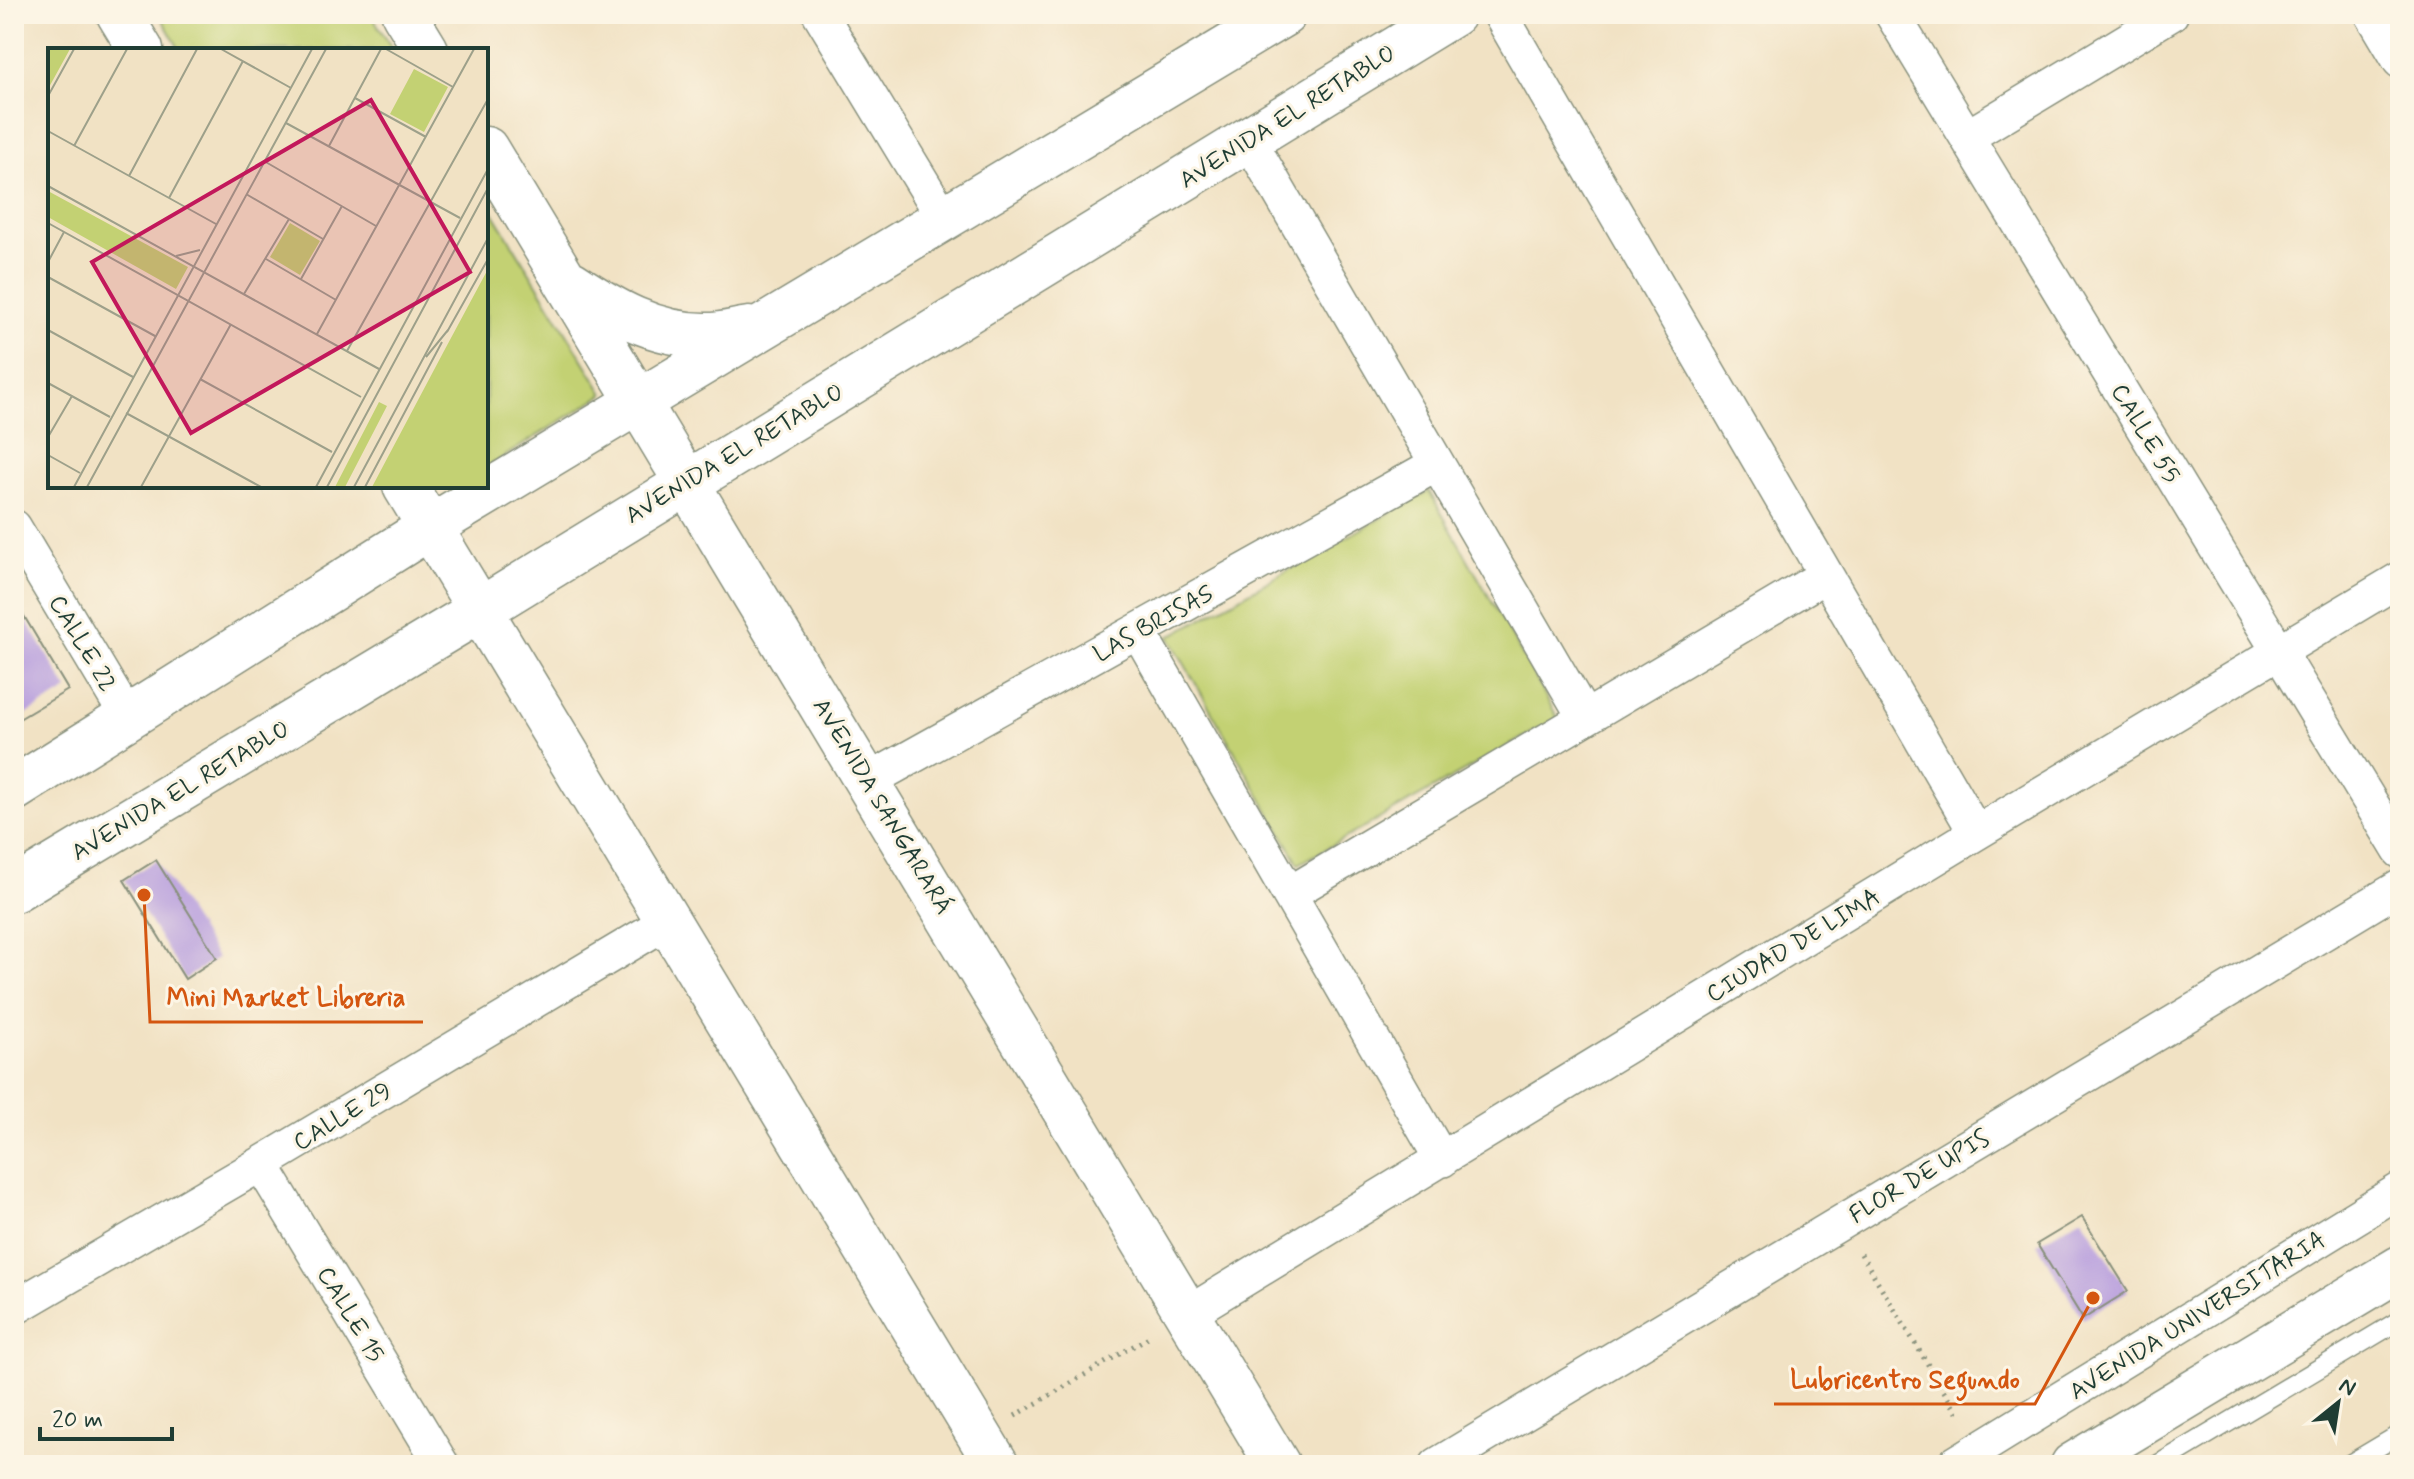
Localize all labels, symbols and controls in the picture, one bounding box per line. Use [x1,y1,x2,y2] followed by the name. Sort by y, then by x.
[1174,38,1402,196] street label: AVENIDA EL RETABLO
[48,48,488,488] inset map
[620,377,850,532] street label: AVENIDA EL RETABLO
[2103,379,2186,489] street label: CALLE 55
[1088,579,1219,670] street label: LAS BRISAS
[41,590,123,698] street label: CALLE 22
[805,692,959,921] street label: AVENIDA SANGARARÁ
[66,714,296,869] street label: AVENIDA EL RETABLO
[1701,882,1887,1011] street label: CIUDAD DE LIMA
[150,972,423,1022] callout: Mini Market Libreria
[167,982,405,1016] text: Mini Market Libreria
[288,1076,398,1159] street label: CALLE 29
[1844,1123,1996,1231] street label: FLOR DE UPIS
[2064,1225,2332,1408] street label: AVENIDA UNIVERSITARIA
[309,1261,390,1368] street label: CALLE 15
[1774,1354,2035,1404] callout: Lubricentro Segundo
[2298,1363,2378,1443] north arrow
[1790,1364,2020,1401] text: Lubricentro Segundo
[2334,1372,2360,1403] text: N
[40,1391,172,1441] scale bar
[52,1405,103,1436] text: 20 m

